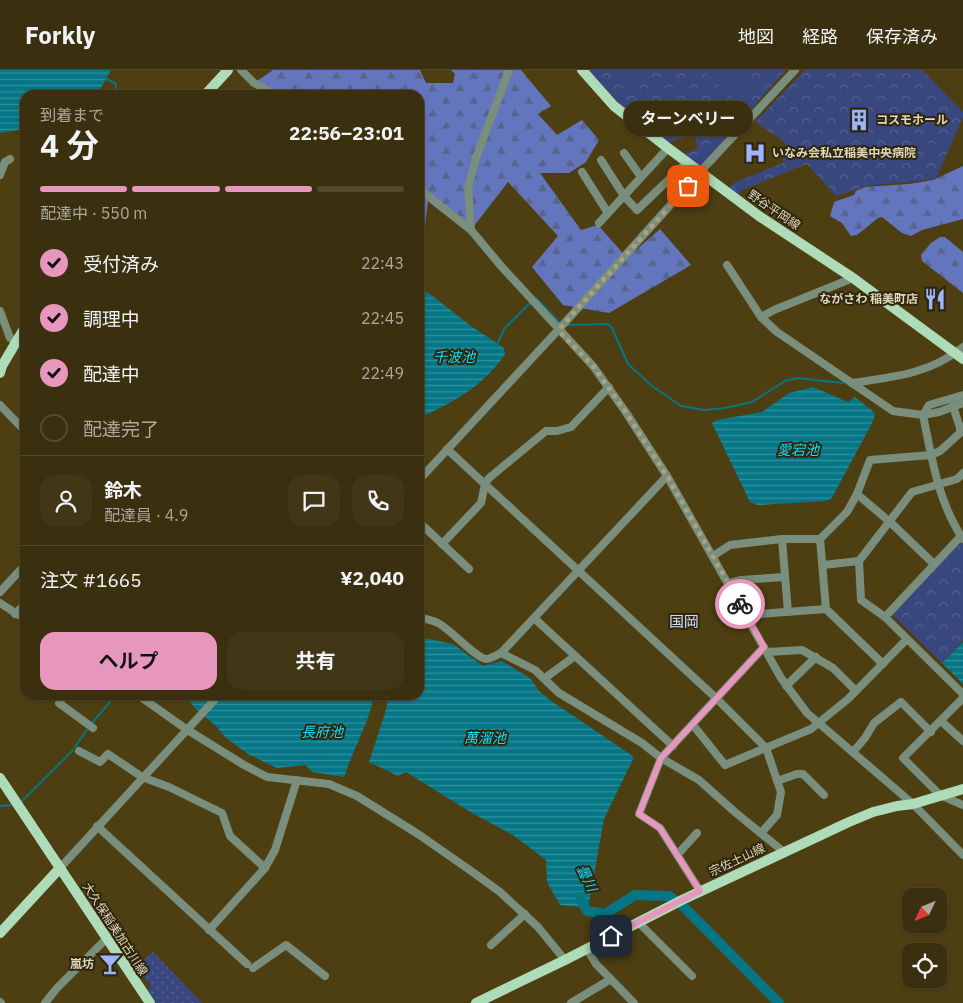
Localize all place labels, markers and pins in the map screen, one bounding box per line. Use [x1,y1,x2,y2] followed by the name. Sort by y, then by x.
[624,101,752,136] callout: ターンベリー
[846,107,872,133] building icon: コスモホール
[876,112,948,127] place label: コスモホール
[742,140,768,166] hospital icon: いなみ会私立稲美中央病院
[772,145,916,160] place label: いなみ会私立稲美中央病院
[667,165,709,207] pin
[922,286,948,312] restaurant icon: ながさわ 稲美町店
[819,291,918,306] place label: ながさわ 稲美町店
[590,915,632,957] pin
[97,951,123,977] bar icon: 嵐坊
[70,956,94,971] place label: 嵐坊

